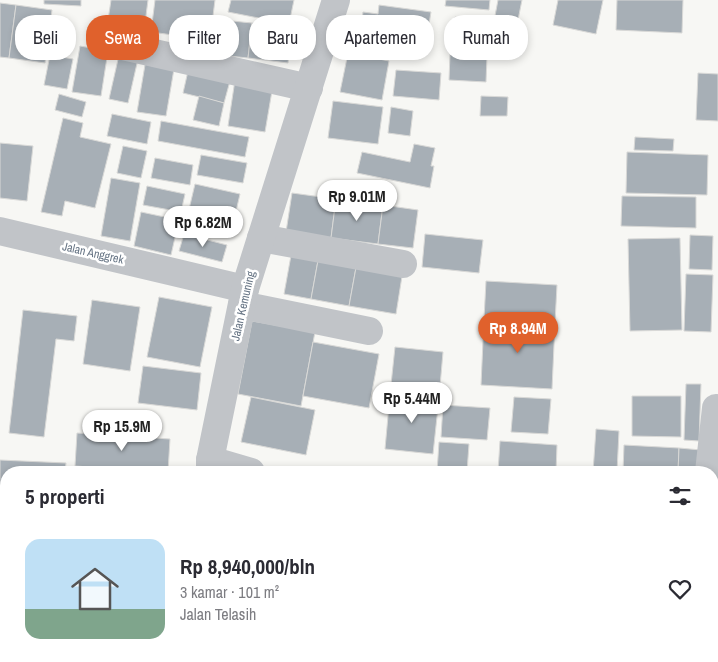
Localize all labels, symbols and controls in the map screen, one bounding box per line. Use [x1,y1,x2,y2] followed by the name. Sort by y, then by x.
[15,15,76,60] chip: Beli
[86,15,159,60] chip: Sewa
[169,15,239,60] chip: Filter
[249,15,316,60] chip: Baru
[326,15,434,60] chip: Apartemen
[444,15,528,60] chip: Rumah
[305,180,409,222] pin: Rp 9.01M
[328,185,386,207] text: Rp 9.01M
[151,206,255,248] pin: Rp 6.82M
[174,211,232,233] text: Rp 6.82M
[61,238,125,268] street label: Jalan Anggrek
[227,269,259,342] street label: Jalan Kemuning
[466,312,570,354] pin: Rp 8.94M
[489,317,547,339] text: Rp 8.94M
[360,382,464,424] pin: Rp 5.44M
[383,387,441,409] text: Rp 5.44M
[70,410,174,452] pin: Rp 15.9M
[93,415,151,437] text: Rp 15.9M
[25,482,104,511] text: 5 properti
[666,482,694,510] icon: filters
[180,552,315,581] text: Rp 8,940,000/bln
[65,559,125,619] icon: home
[666,575,694,603] icon: heart
[180,581,279,603] text: 3 kamar · 101 m²
[180,603,256,625] text: Jalan Telasih

